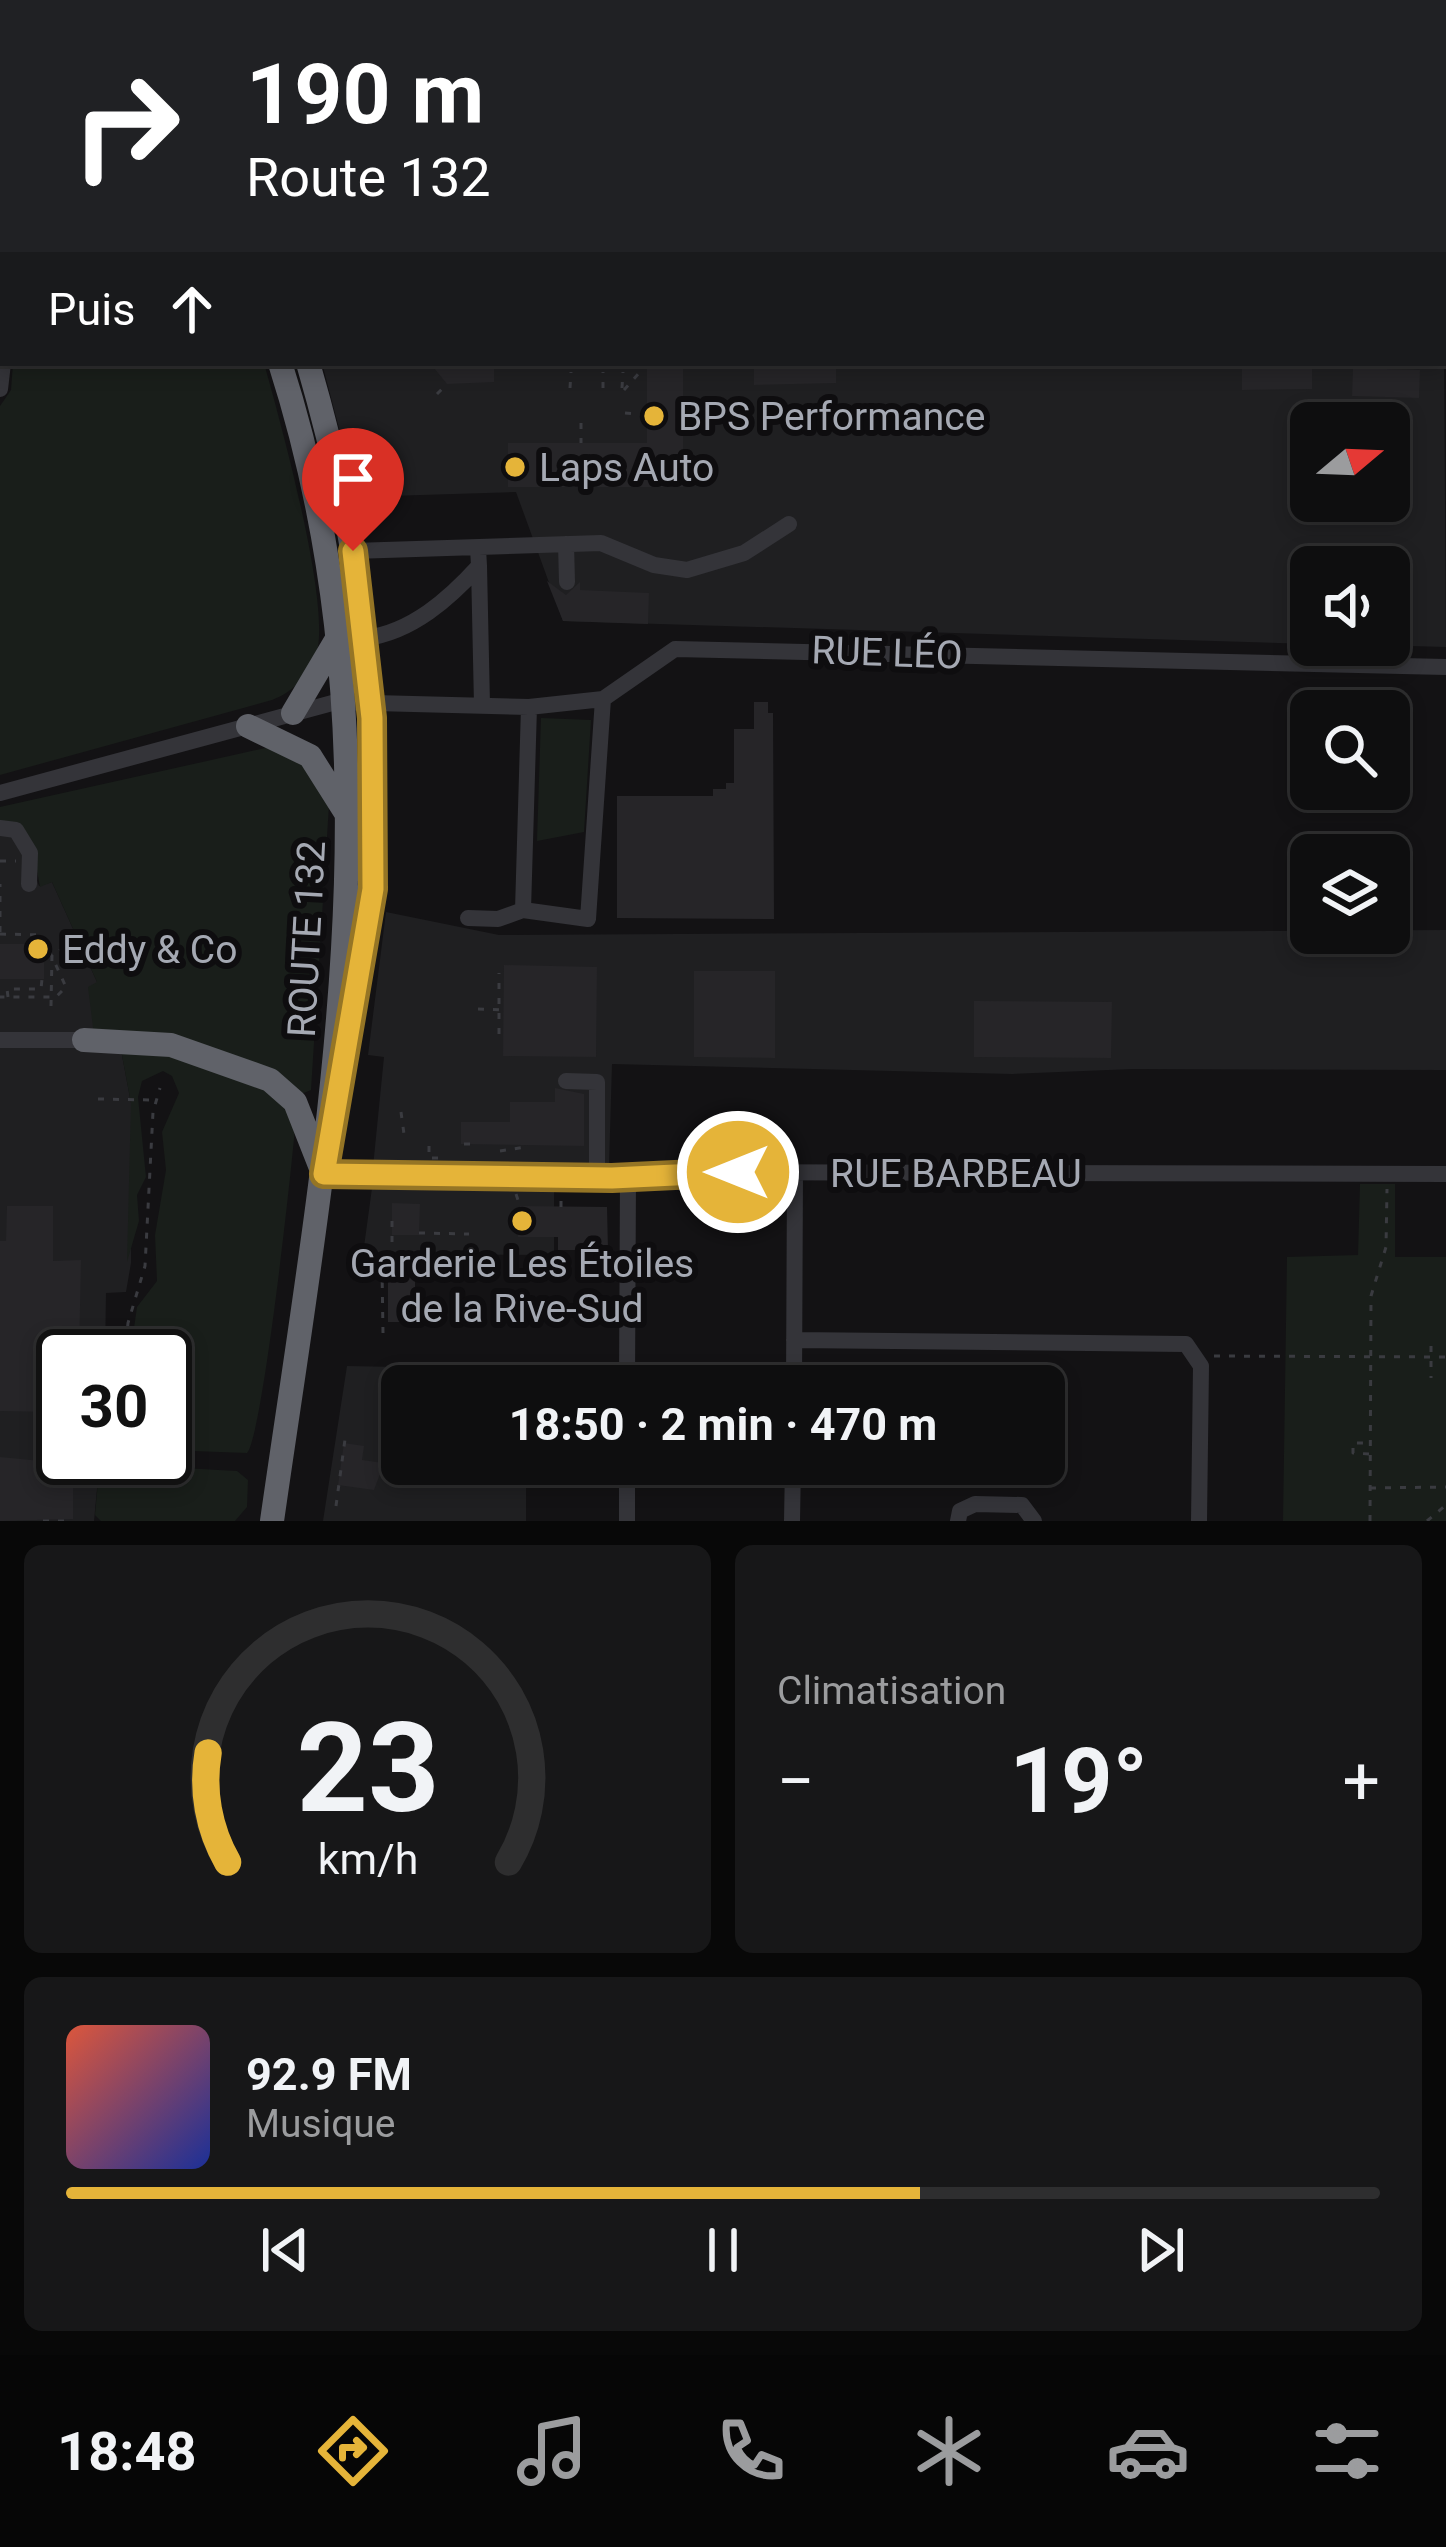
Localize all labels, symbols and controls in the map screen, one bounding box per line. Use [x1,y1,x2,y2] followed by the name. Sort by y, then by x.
[246,45,484,144] text: 190 m
[48,48,204,204] icon: right
[246,146,491,209] text: Route 132
[159,276,225,342] icon: ahead
[48,283,135,336] text: Puis
[678,394,985,440] place label: BPS Performance
[1290,402,1410,522] north arrow
[1290,402,1410,954] map controls
[641,403,667,429] marker: BPS Performance
[302,428,404,551] pin
[539,445,714,491] place label: Laps Auto
[320,446,386,512] icon: arrive
[502,454,528,480] marker: Laps Auto
[1290,546,1410,666] button: sound
[811,627,963,679] street label: RUE LÉO
[1290,690,1410,810] button: search
[1290,834,1410,954] button: layers
[279,839,335,1039] street label: ROUTE 132
[62,927,237,973] place label: Eddy & Co
[25,936,51,962] marker: Eddy & Co
[675,1109,801,1235] position arrow
[830,1151,1082,1197] street label: RUE BARBEAU
[509,1208,535,1234] marker: Garderie Les Étoiles de la Rive-Sud
[350,1241,694,1332] place label: Garderie Les Étoiles de la Rive-Sud
[36,1329,192,1485] speed limit sign: 30
[509,1398,937,1451] text: 18:50 · 2 min · 470 m
[777,1668,1006,1714] text: Climatisation
[296,1695,439,1841] text: 23
[1009,1729,1148,1834] text: 19°
[777,1743,815,1820] text: −
[1343,1743,1380,1820] text: +
[317,1834,418,1884] text: km/h
[246,2048,412,2101] text: 92.9 FM
[246,2101,396,2147] text: Musique
[252,2217,318,2283] icon: previous
[690,2217,756,2283] icon: pause
[1128,2217,1194,2283] icon: next
[311,2409,395,2493] icon: directions
[510,2409,594,2493] icon: music
[709,2409,793,2493] icon: phone
[907,2409,991,2493] icon: climate
[1106,2409,1190,2493] icon: car
[1305,2409,1389,2493] icon: filters
[57,2420,196,2483] text: 18:48

